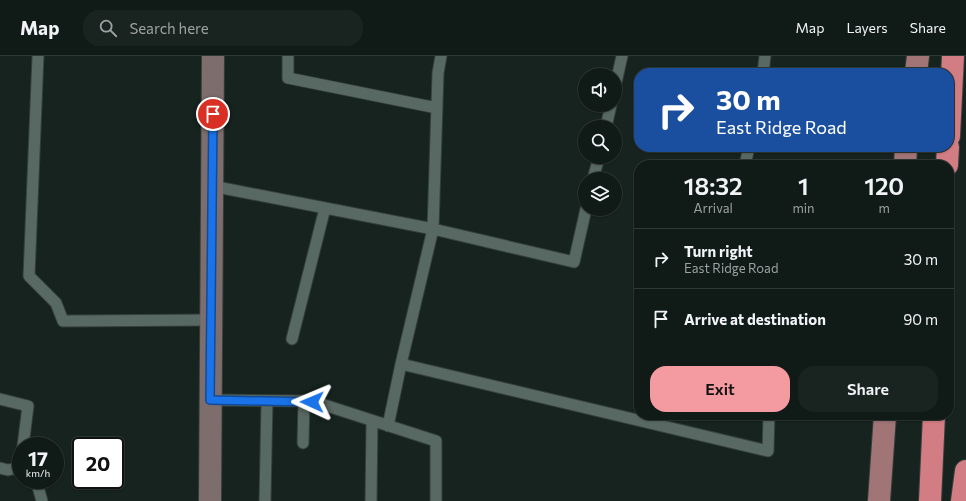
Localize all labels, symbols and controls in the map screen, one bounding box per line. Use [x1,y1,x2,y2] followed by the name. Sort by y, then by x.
[83,10,363,46] search box
[20,16,59,39] text: Map
[97,17,119,39] icon: search
[129,19,209,37] text: Search here
[796,19,824,36] text: Map
[846,19,888,36] text: Layers
[910,19,946,36] text: Share
[578,68,622,216] map controls
[578,68,622,112] button: sound
[716,82,781,116] text: 30 m
[650,84,702,136] icon: right
[196,97,230,131] pin
[202,103,224,125] icon: arrive
[716,116,847,138] text: East Ridge Road
[578,120,622,164] button: search
[684,171,743,200] text: 18:32
[798,171,809,200] text: 1
[864,171,904,200] text: 120
[578,172,622,216] button: layers
[694,200,733,216] text: Arrival
[792,200,815,216] text: min
[879,200,890,216] text: m
[684,242,753,260] text: Turn right
[650,248,672,270] icon: right
[904,250,938,268] text: 30 m
[684,260,778,276] text: East Ridge Road
[650,308,672,330] icon: arrive
[684,310,826,328] text: Arrive at destination
[903,310,938,328] text: 90 m
[650,366,790,412] button: Exit
[798,366,938,412] button: Share
[291,381,333,423] position arrow
[72,437,124,489] speed limit sign: 20
[28,446,48,470] text: 17
[26,467,50,479] text: km/h

